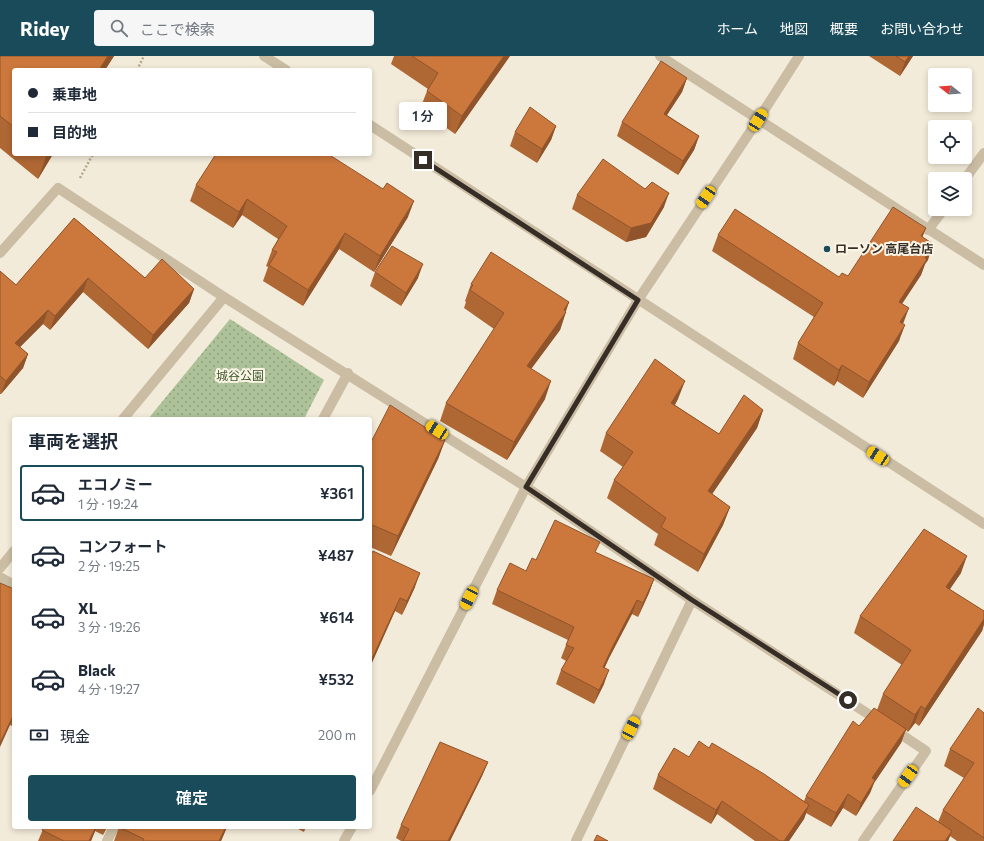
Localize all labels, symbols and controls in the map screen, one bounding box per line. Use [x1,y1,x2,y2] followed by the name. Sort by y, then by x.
[94,10,374,46] search box
[20,17,70,40] text: Ridey
[108,17,130,39] icon: search
[140,20,215,38] text: ここで検索
[716,20,758,37] text: ホーム
[780,20,808,37] text: 地図
[830,20,858,37] text: 概要
[880,20,964,37] text: お問い合わせ
[928,68,972,112] north arrow
[928,68,972,216] map controls
[52,85,97,103] text: 乗車地
[399,102,447,130] callout: 1 分
[747,107,769,133] car
[412,108,434,124] text: 1 分
[928,120,972,164] button: locate
[52,123,97,141] text: 目的地
[414,151,432,169] route end
[928,172,972,216] button: layers
[694,184,718,210] car
[835,241,933,255] place label: ローソン 高尾台店
[822,244,832,254] marker: ローソン 高尾台店
[216,368,264,382] park label: 城谷公園
[424,418,450,442] car
[28,430,118,452] text: 車両を選択
[865,444,891,468] car
[30,475,66,511] icon: car
[78,475,153,493] text: エコノミー
[320,484,354,502] text: ¥361
[78,496,138,512] text: 1 分 · 19:24
[30,537,66,573] icon: car
[78,537,168,555] text: コンフォート
[318,546,354,564] text: ¥487
[78,558,140,574] text: 2 分 · 19:25
[458,585,480,611] car
[30,599,66,635] icon: car
[78,599,97,617] text: XL
[320,608,354,626] text: ¥614
[78,619,141,635] text: 3 分 · 19:26
[30,661,66,697] icon: car
[78,661,116,679] text: Black
[319,670,354,688] text: ¥532
[78,681,140,697] text: 4 分 · 19:27
[839,691,857,709] route start
[620,715,642,741] car
[28,724,50,746] icon: cash
[60,727,90,745] text: 現金
[318,727,356,743] text: 200 m
[896,763,920,789] car
[28,775,356,821] button: 確定

